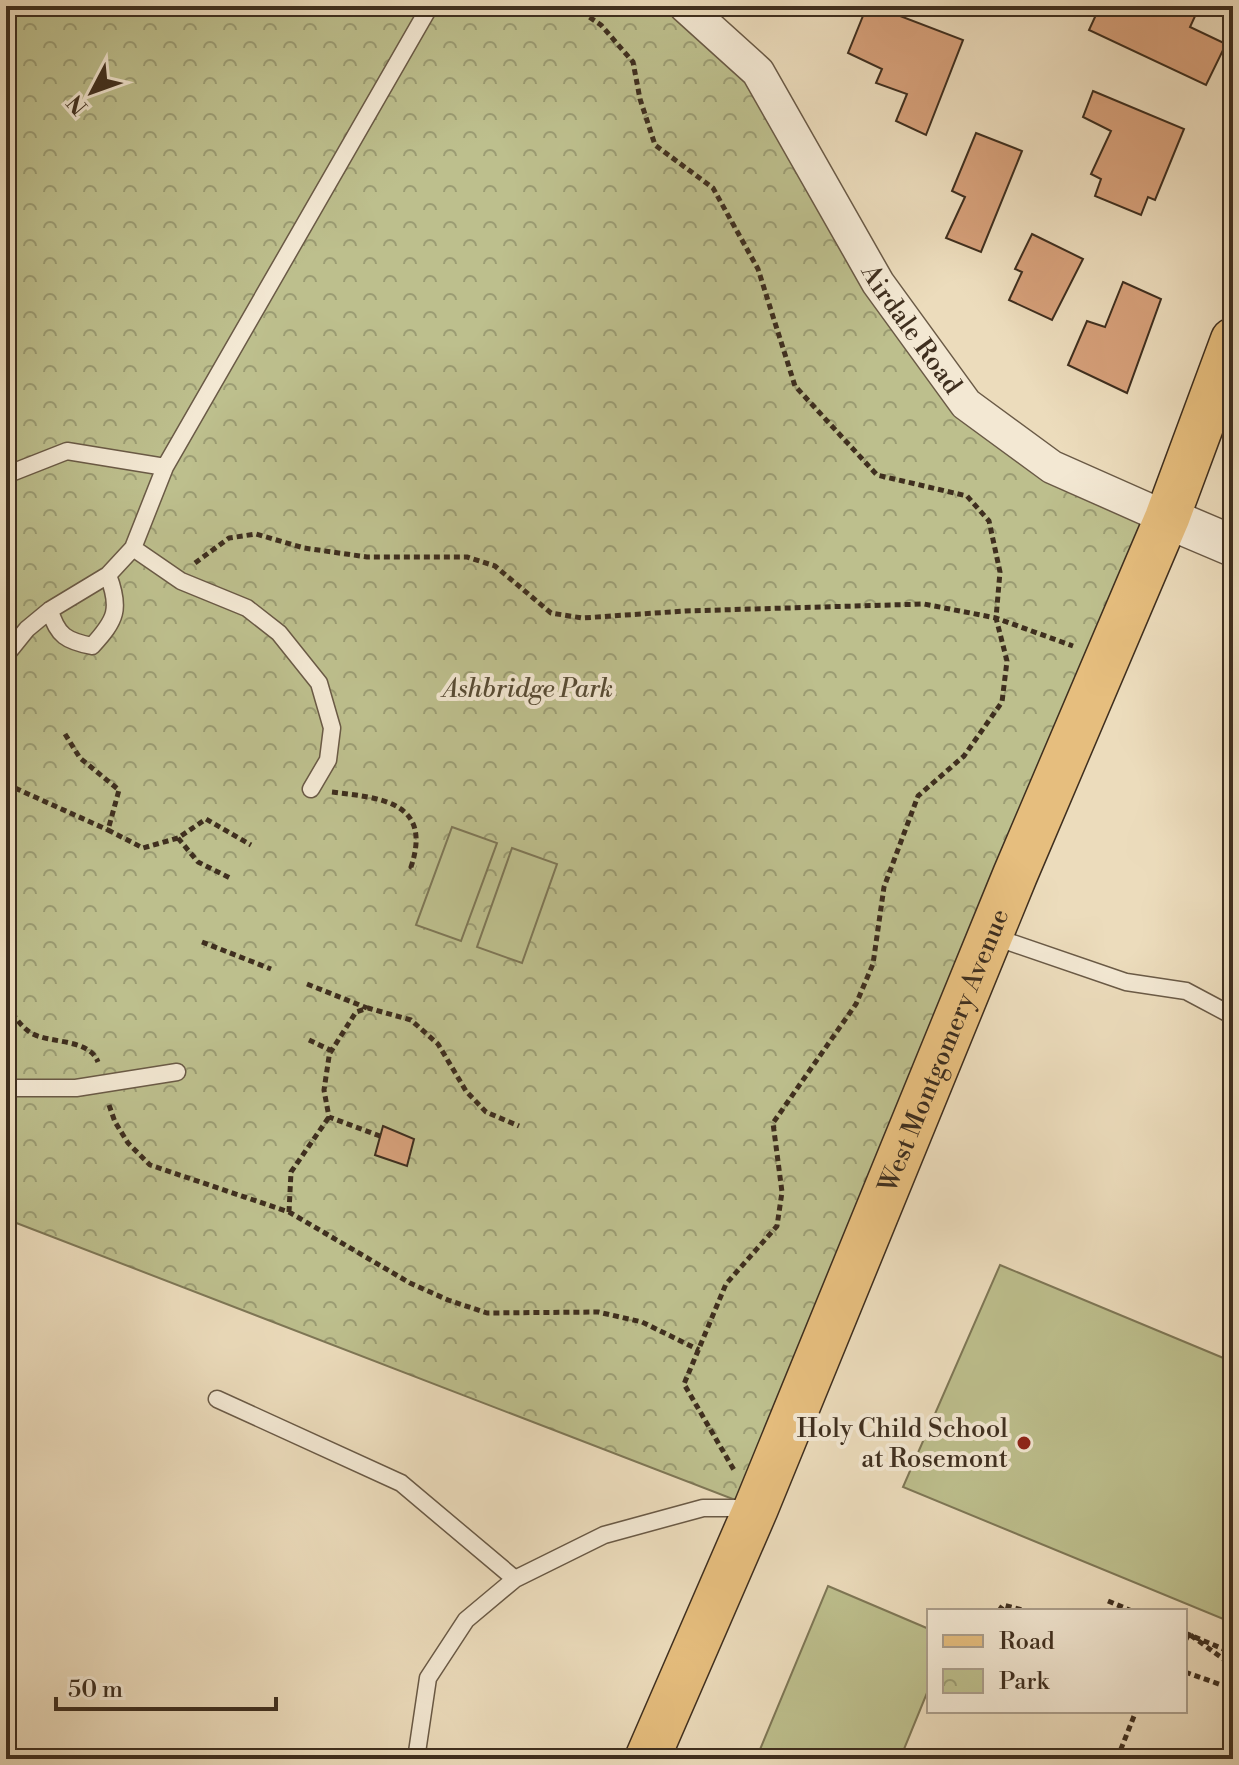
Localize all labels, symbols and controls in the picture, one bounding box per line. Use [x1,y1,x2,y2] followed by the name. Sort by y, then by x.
[52,52,132,132] north arrow
[62,88,94,120] text: N
[853,258,968,401] street label: Airdale Road
[440,673,613,705] park label: Ashbridge Park
[871,904,1016,1198] street label: West Montgomery Avenue
[797,1413,1008,1475] place label: Holy Child School at Rosemont
[1015,1434,1033,1452] marker: Holy Child School at Rosemont
[927,1609,1187,1713] legend
[999,1627,1055,1657] text: Road
[56,1661,276,1711] scale bar
[999,1667,1050,1697] text: Park
[68,1675,123,1705] text: 50 m

